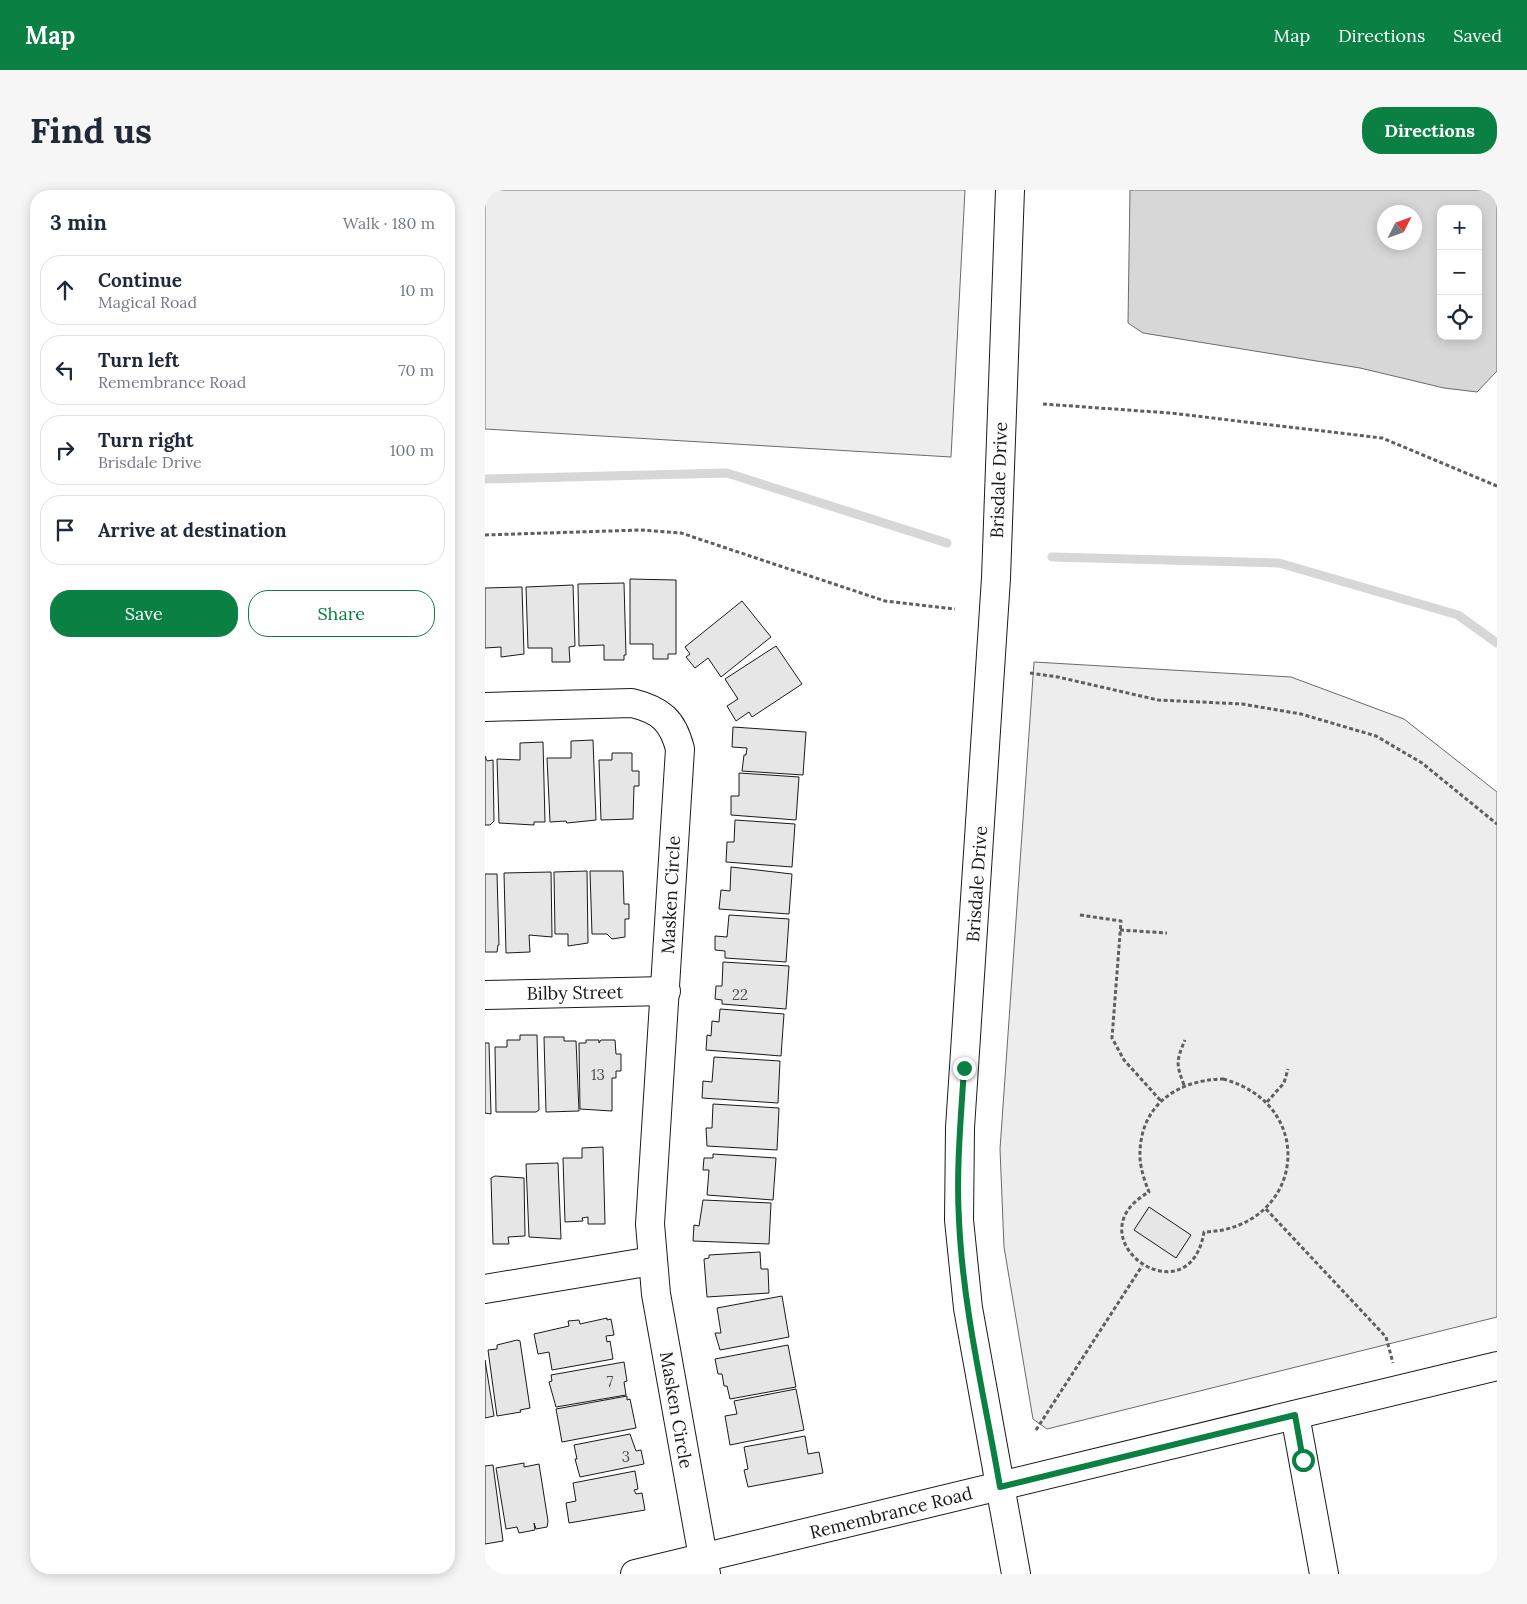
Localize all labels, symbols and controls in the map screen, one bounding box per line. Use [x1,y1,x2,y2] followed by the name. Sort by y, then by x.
[25,20,75,51] text: Map
[1274,24,1310,47] text: Map
[1338,24,1425,47] text: Directions
[1453,24,1502,47] text: Saved
[1362,107,1497,154] button: Directions
[30,108,152,153] text: Find us
[1377,205,1422,250] north arrow
[1437,205,1482,340] map controls
[1437,205,1482,250] button: +
[50,209,107,236] text: 3 min
[343,213,435,233] text: Walk · 180 m
[1437,250,1482,295] button: −
[98,268,182,292] text: Continue
[51,276,79,304] icon: ahead
[400,280,434,300] text: 10 m
[98,292,197,312] text: Magical Road
[1437,295,1482,340] button: locate
[98,348,179,372] text: Turn left
[51,356,79,384] icon: left
[398,360,434,380] text: 70 m
[98,372,246,392] text: Remembrance Road
[985,421,1012,539] street label: Brisdale Drive
[98,428,194,452] text: Turn right
[51,436,79,464] icon: right
[390,440,434,460] text: 100 m
[98,452,202,472] text: Brisdale Drive
[51,516,79,544] icon: arrive
[98,518,287,542] text: Arrive at destination
[50,590,238,637] button: Save
[248,590,435,637] button: Share
[961,825,992,943] street label: Brisdale Drive
[656,835,685,955] street label: Masken Circle
[526,980,624,1005] street label: Bilby Street
[732,985,748,1004] house number: 22
[953,1057,976,1080] route end
[591,1065,605,1084] house number: 13
[655,1349,698,1471] street label: Masken Circle
[607,1372,614,1391] house number: 7
[622,1447,630,1466] house number: 3
[1292,1449,1315,1472] route start
[807,1481,975,1544] street label: Remembrance Road

